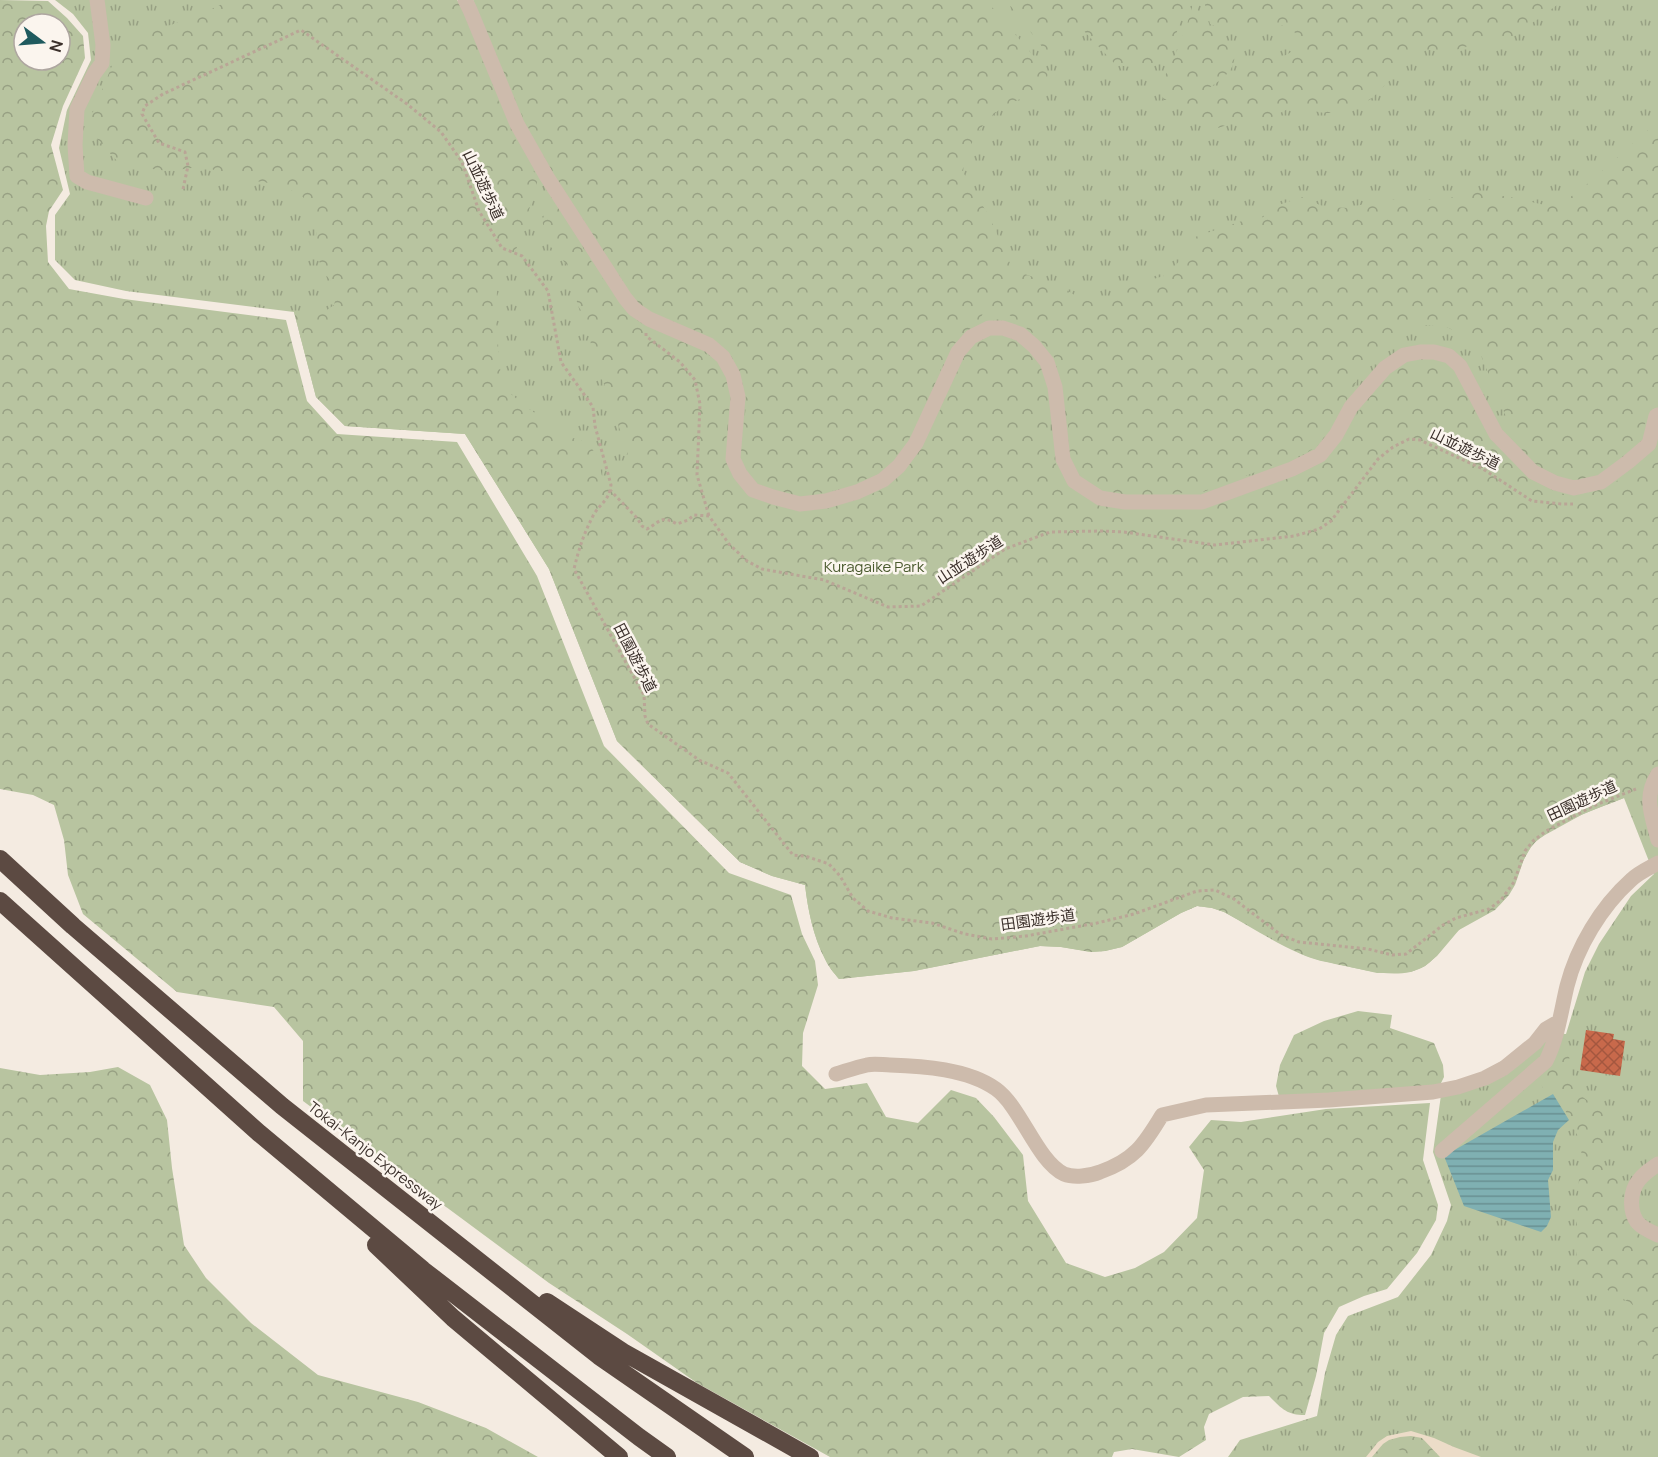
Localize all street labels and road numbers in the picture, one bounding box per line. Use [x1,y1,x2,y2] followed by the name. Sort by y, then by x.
[458,146,509,223] street label: 山並遊歩道
[1427,423,1504,474] street label: 山並遊歩道
[933,530,1007,589] street label: 山並遊歩道
[609,620,662,696] street label: 田園遊歩道
[1543,775,1620,826] street label: 田園遊歩道
[999,904,1077,935] street label: 田園遊歩道
[304,1096,447,1215] street label: Tokai-Kanjo Expressway

